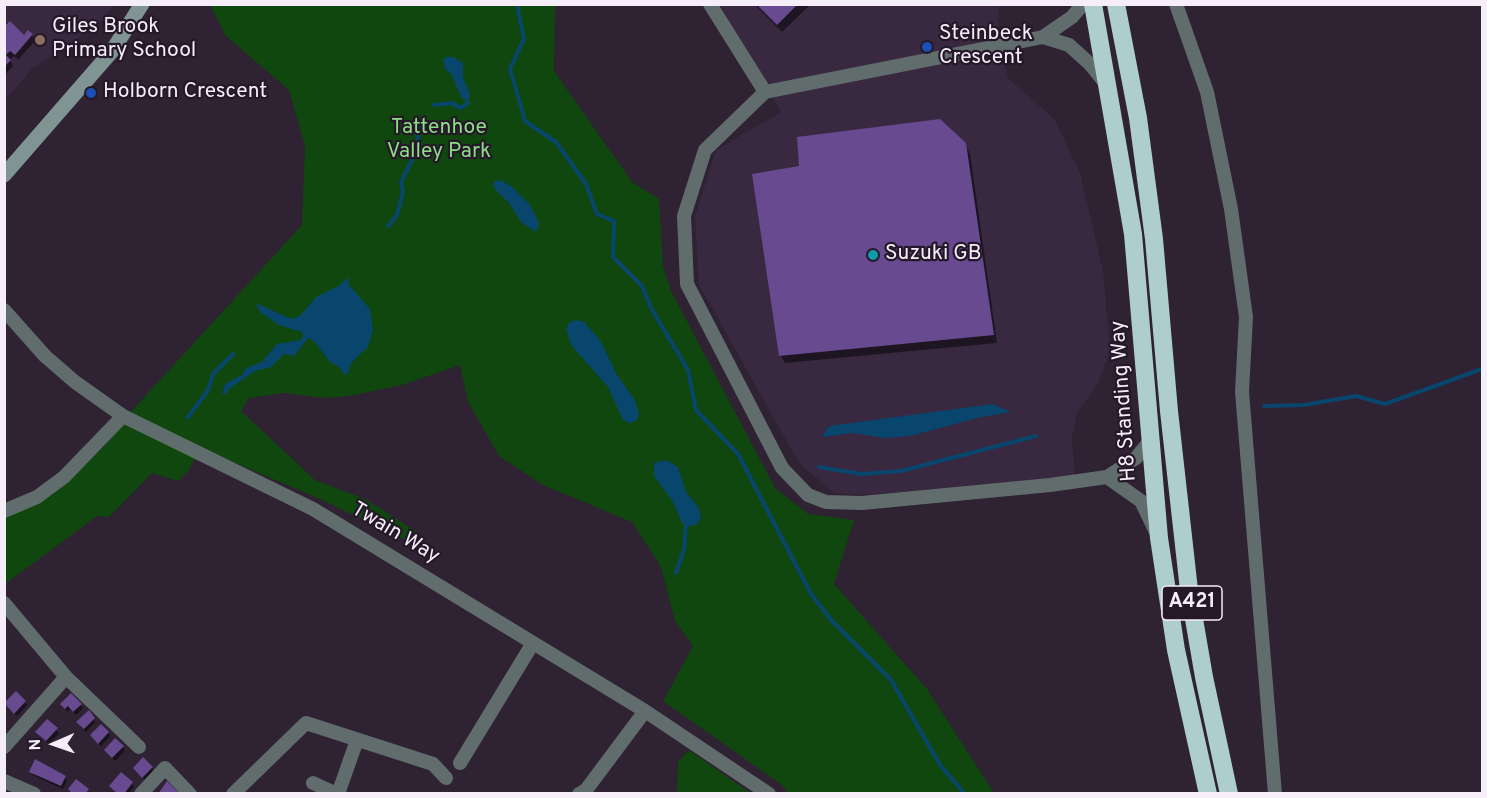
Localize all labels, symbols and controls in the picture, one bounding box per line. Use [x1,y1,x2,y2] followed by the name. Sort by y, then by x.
[52,15,196,65] place label: Giles Brook Primary School
[939,22,1033,72] place label: Steinbeck Crescent
[33,33,47,47] marker: Giles Brook Primary School
[920,40,934,54] marker: Steinbeck Crescent
[103,80,267,106] place label: Holborn Crescent
[84,86,98,100] marker: Holborn Crescent
[387,116,491,166] park label: Tattenhoe Valley Park
[885,242,981,268] place label: Suzuki GB
[866,248,880,262] marker: Suzuki GB
[1107,320,1143,482] street label: H8 Standing Way
[346,498,444,570] street label: Twain Way
[1162,586,1222,620] road number: A421
[24,714,84,774] north arrow
[26,739,46,751] text: N

